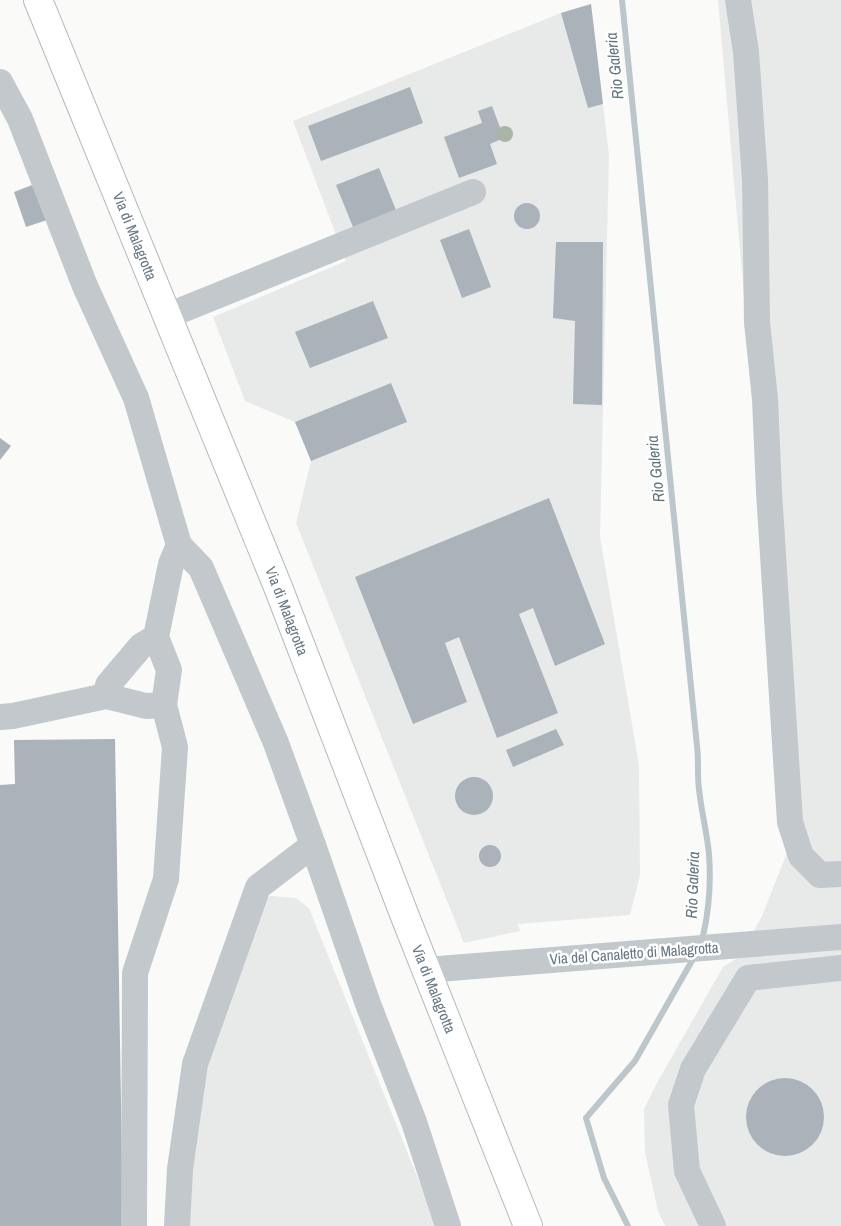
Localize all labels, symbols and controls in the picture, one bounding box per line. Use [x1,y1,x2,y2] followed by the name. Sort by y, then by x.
[600,31,628,101] water label: Rio Galeria
[108,189,162,283] street label: Via di Malagrotta
[641,434,669,504] water label: Rio Galeria
[260,564,314,659] street label: Via di Malagrotta
[680,851,704,919] water label: Rio Galeria
[549,937,719,969] street label: Via del Canaletto di Malagrotta
[407,942,461,1036] street label: Via di Malagrotta

